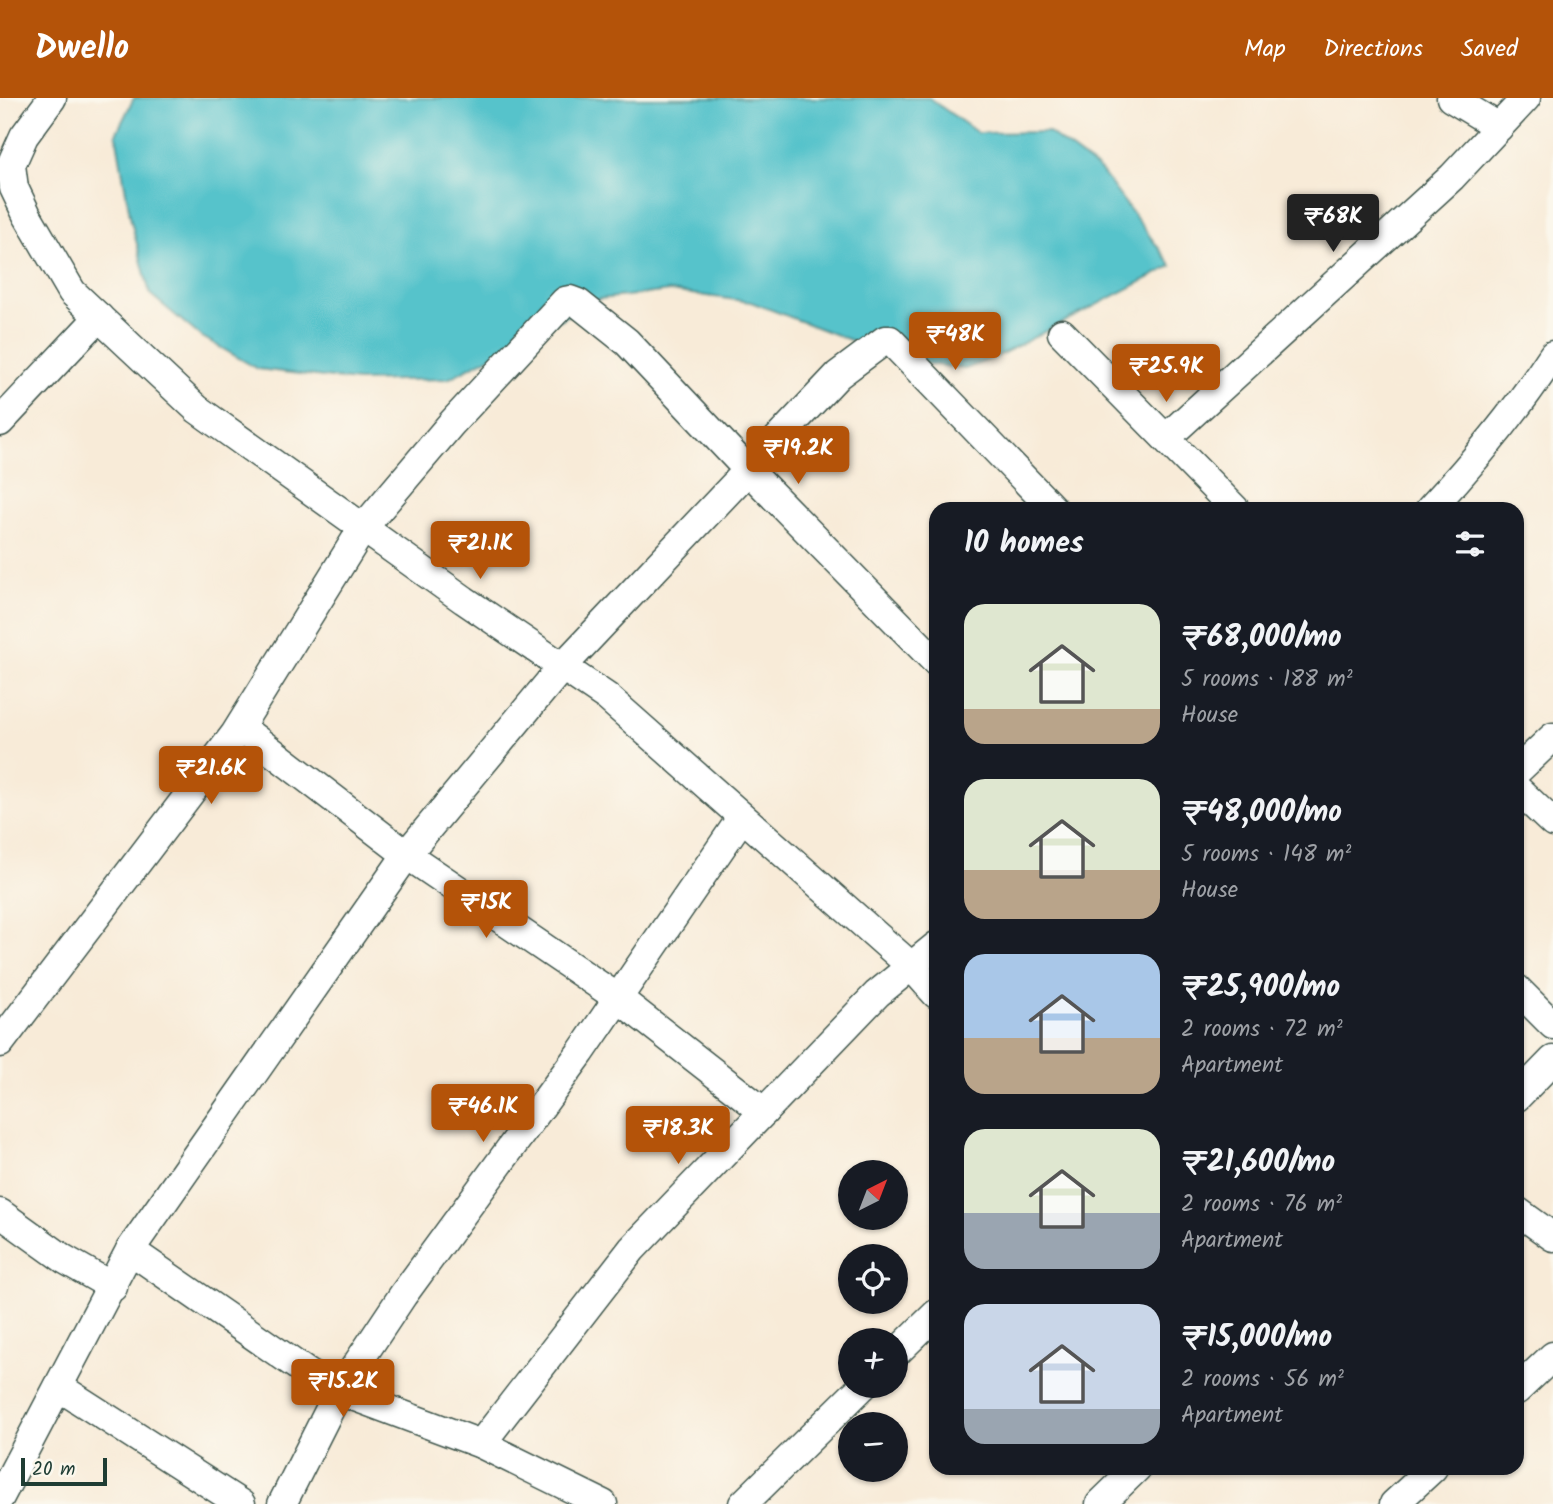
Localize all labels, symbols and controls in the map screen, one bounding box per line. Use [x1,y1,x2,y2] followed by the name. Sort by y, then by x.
[35,23,129,76] text: Dwello
[1244,30,1286,69] text: Map
[1324,30,1423,69] text: Directions
[1461,30,1518,69] text: Saved
[1292,194,1374,254] pin: ₹68K
[1303,199,1363,235] text: ₹68K
[914,313,996,372] pin: ₹48K
[925,317,985,353] text: ₹48K
[1109,344,1223,404] pin: ₹25.9K
[1128,349,1204,385] text: ₹25.9K
[741,426,855,486] pin: ₹19.2K
[762,431,834,467] text: ₹19.2K
[964,520,1084,568] text: 10 homes
[423,522,537,581] pin: ₹21.1K
[1451,525,1489,563] icon: filters
[447,526,513,562] text: ₹21.1K
[1181,614,1342,662] text: ₹68,000/mo
[1020,632,1104,716] icon: home
[1181,662,1353,698] text: 5 rooms · 188 m²
[1181,698,1238,734] text: House
[154,746,268,806] pin: ₹21.6K
[175,751,247,787] text: ₹21.6K
[1181,789,1342,837] text: ₹48,000/mo
[1020,807,1104,891] icon: home
[1181,837,1351,873] text: 5 rooms · 148 m²
[1181,873,1238,909] text: House
[445,880,527,940] pin: ₹15K
[460,885,512,921] text: ₹15K
[1181,964,1340,1012] text: ₹25,900/mo
[1020,982,1104,1066] icon: home
[1181,1012,1343,1048] text: 2 rooms · 72 m²
[1181,1048,1283,1084] text: Apartment
[426,1084,540,1144] pin: ₹46.1K
[447,1089,519,1125] text: ₹46.1K
[621,1107,735,1166] pin: ₹18.3K
[642,1111,714,1147] text: ₹18.3K
[1181,1139,1335,1187] text: ₹21,600/mo
[1020,1157,1104,1241] icon: home
[838,1160,908,1230] north arrow
[838,1160,908,1482] map controls
[1181,1187,1342,1223] text: 2 rooms · 76 m²
[1181,1223,1283,1259] text: Apartment
[838,1244,908,1314] button: locate
[1181,1314,1332,1362] text: ₹15,000/mo
[838,1328,908,1398] button: +
[1020,1332,1104,1416] icon: home
[286,1360,400,1419] pin: ₹15.2K
[1181,1362,1344,1398] text: 2 rooms · 56 m²
[307,1364,379,1400] text: ₹15.2K
[1181,1398,1283,1434] text: Apartment
[838,1412,908,1482] button: −
[21,1455,107,1487] scale bar
[32,1455,75,1485] text: 20 m

